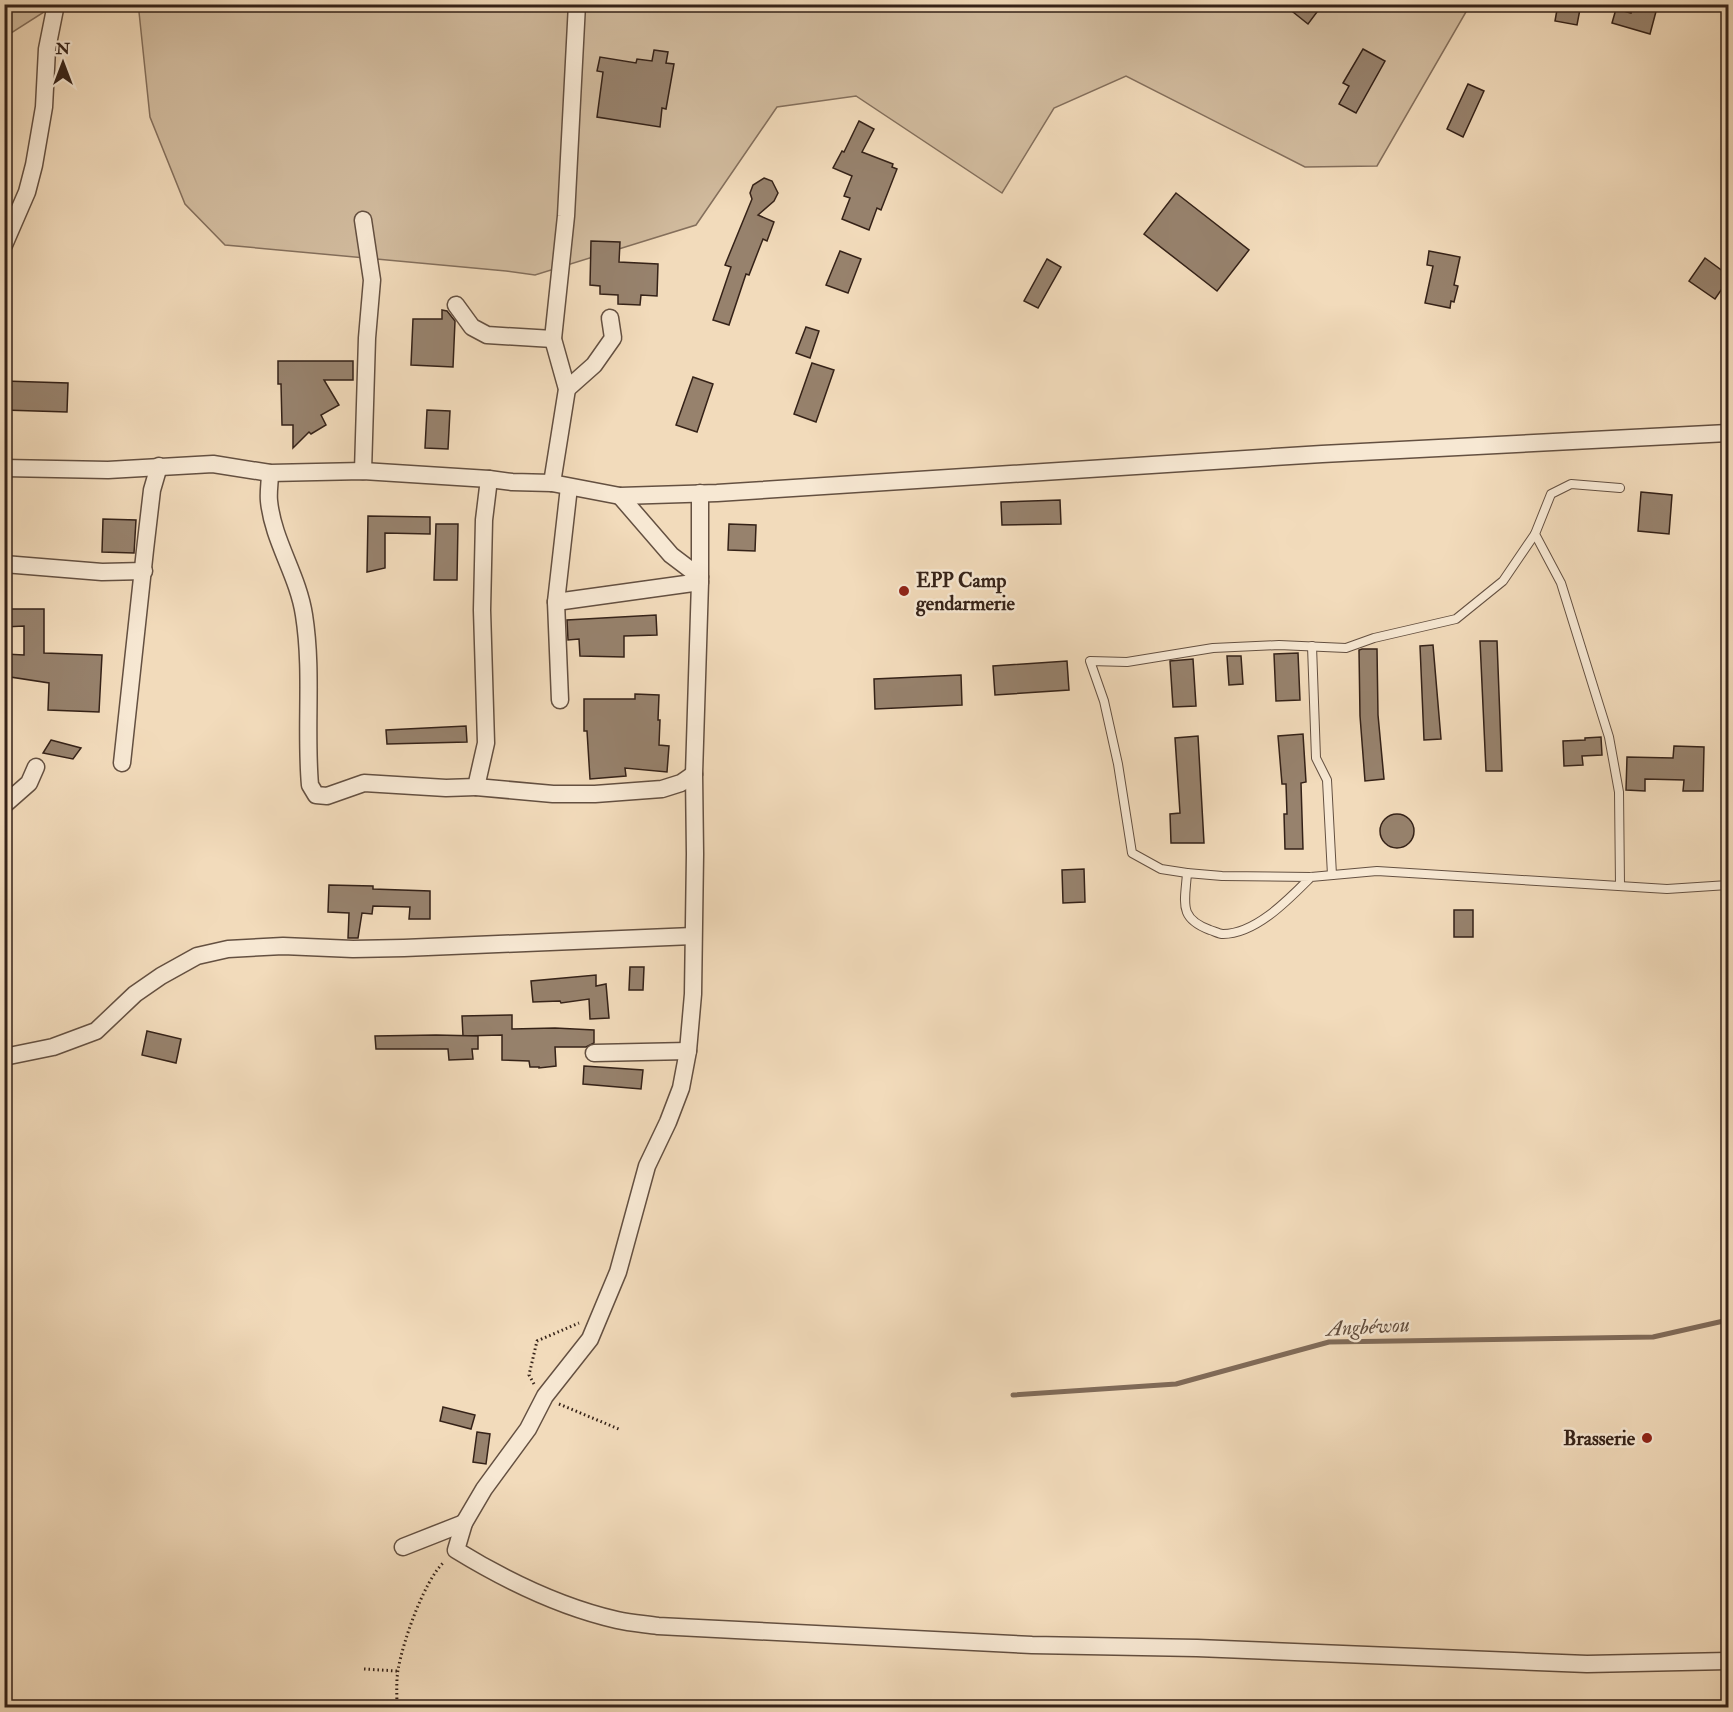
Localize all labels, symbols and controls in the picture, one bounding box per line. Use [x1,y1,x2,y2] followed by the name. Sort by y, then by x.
[33,33,93,93] north arrow
[55,39,71,59] text: N
[915,568,1015,617] place label: EPP Camp gendarmerie
[897,584,911,598] marker: EPP Camp gendarmerie
[1324,1311,1410,1343] water label: Angbéwou
[1563,1426,1636,1451] place label: Brasserie
[1640,1431,1654,1445] marker: Brasserie

